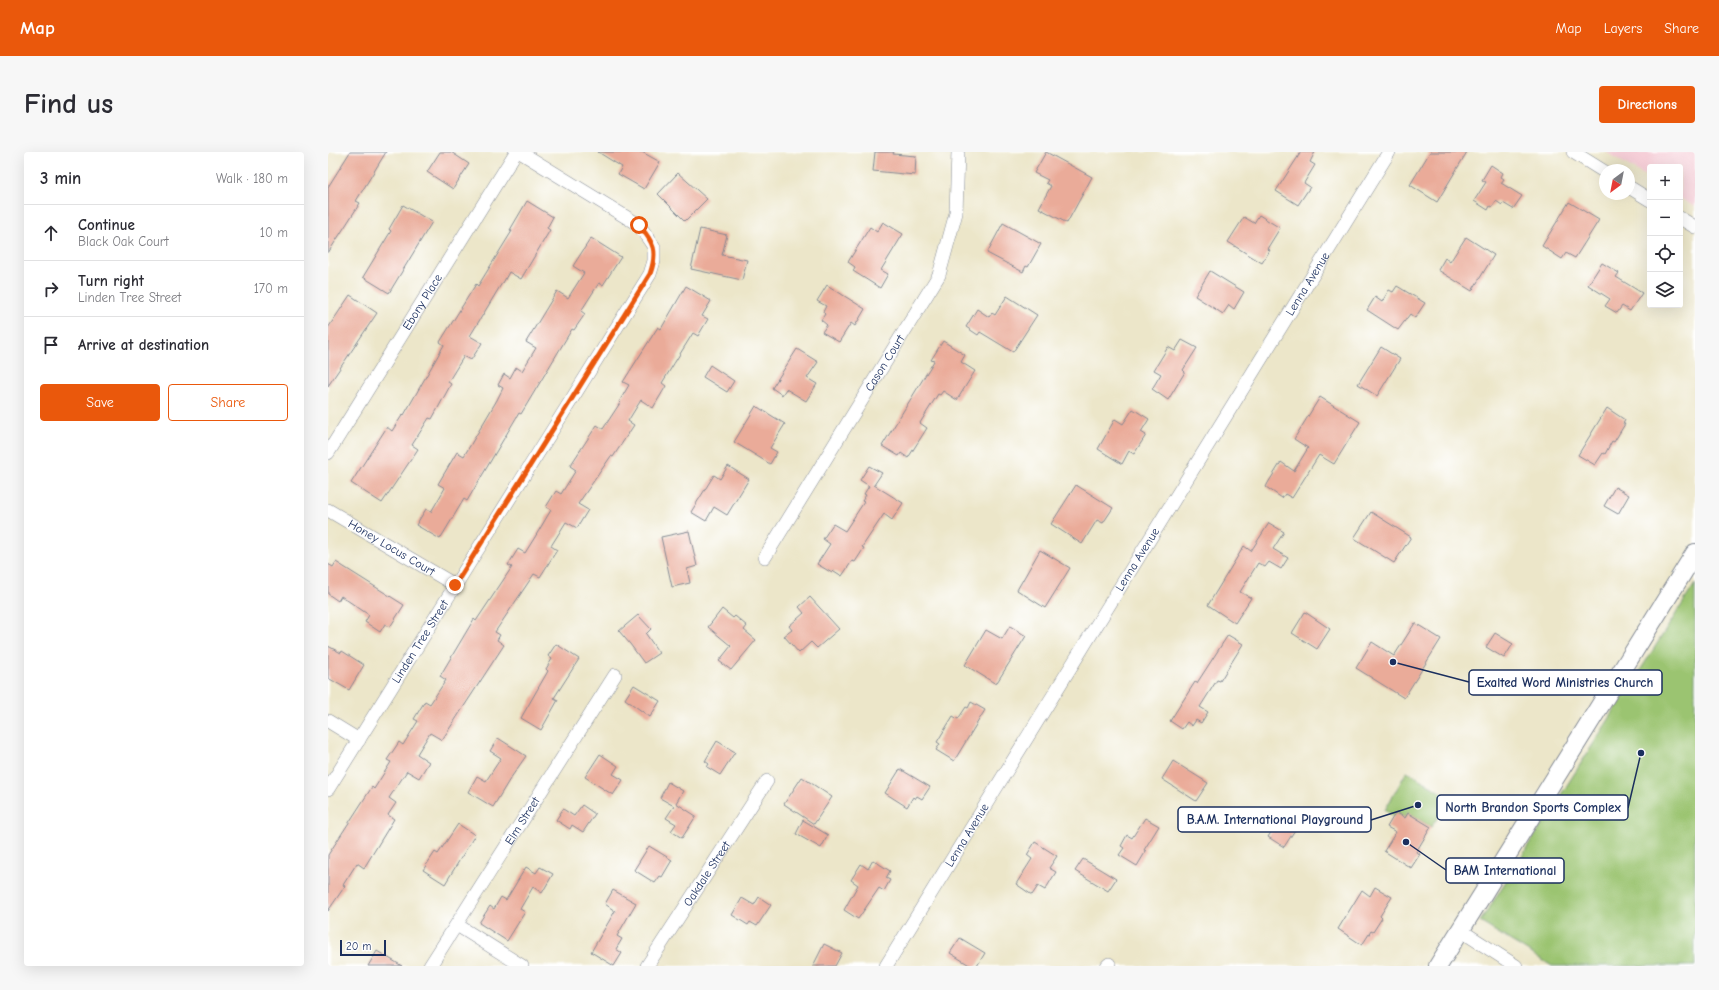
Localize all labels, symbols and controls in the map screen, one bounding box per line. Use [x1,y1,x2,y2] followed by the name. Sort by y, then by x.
[20,17,55,39] text: Map
[1555,20,1582,37] text: Map
[1604,20,1642,37] text: Layers
[1664,20,1699,37] text: Share
[1599,86,1695,123] button: Directions
[24,88,113,120] text: Find us
[1599,164,1635,200] north arrow
[1647,164,1683,308] map controls
[1647,164,1683,200] button: +
[40,169,81,188] text: 3 min
[216,171,288,186] text: Walk · 180 m
[1647,200,1683,236] button: −
[78,216,135,234] text: Continue
[630,216,648,234] route start
[40,222,62,244] icon: ahead
[260,225,288,240] text: 10 m
[78,234,169,249] text: Black Oak Court
[1647,236,1683,272] button: locate
[1283,249,1332,318] street label: Lenna Avenue
[400,271,445,333] street label: Ebony Place
[78,272,144,290] text: Turn right
[1647,272,1683,308] button: layers
[40,278,62,300] icon: right
[254,281,288,296] text: 170 m
[78,290,181,305] text: Linden Tree Street
[862,332,908,394] street label: Cason Court
[40,334,62,356] icon: arrive
[78,336,209,354] text: Arrive at destination
[40,384,160,421] button: Save
[168,384,288,421] button: Share
[346,517,438,579] street label: Honey Locus Court
[1112,525,1162,594] street label: Lenna Avenue
[446,576,464,594] route end
[389,597,452,686] street label: Linden Tree Street
[1469,670,1662,695] callout: Exalted Word Ministries Church
[1477,675,1653,690] text: Exalted Word Ministries Church
[502,794,543,847] street label: Elm Street
[1437,795,1628,820] callout: North Brandon Sports Complex
[1445,800,1621,815] text: North Brandon Sports Complex
[942,801,992,869] street label: Lenna Avenue
[1178,807,1371,832] callout: B.A.M. International Playground
[1187,812,1363,827] text: B.A.M. International Playground
[681,838,733,909] street label: Oakdale Street
[1446,858,1564,883] callout: BAM International
[1454,863,1556,878] text: BAM International
[340,938,386,957] scale bar
[346,940,371,953] text: 20 m

